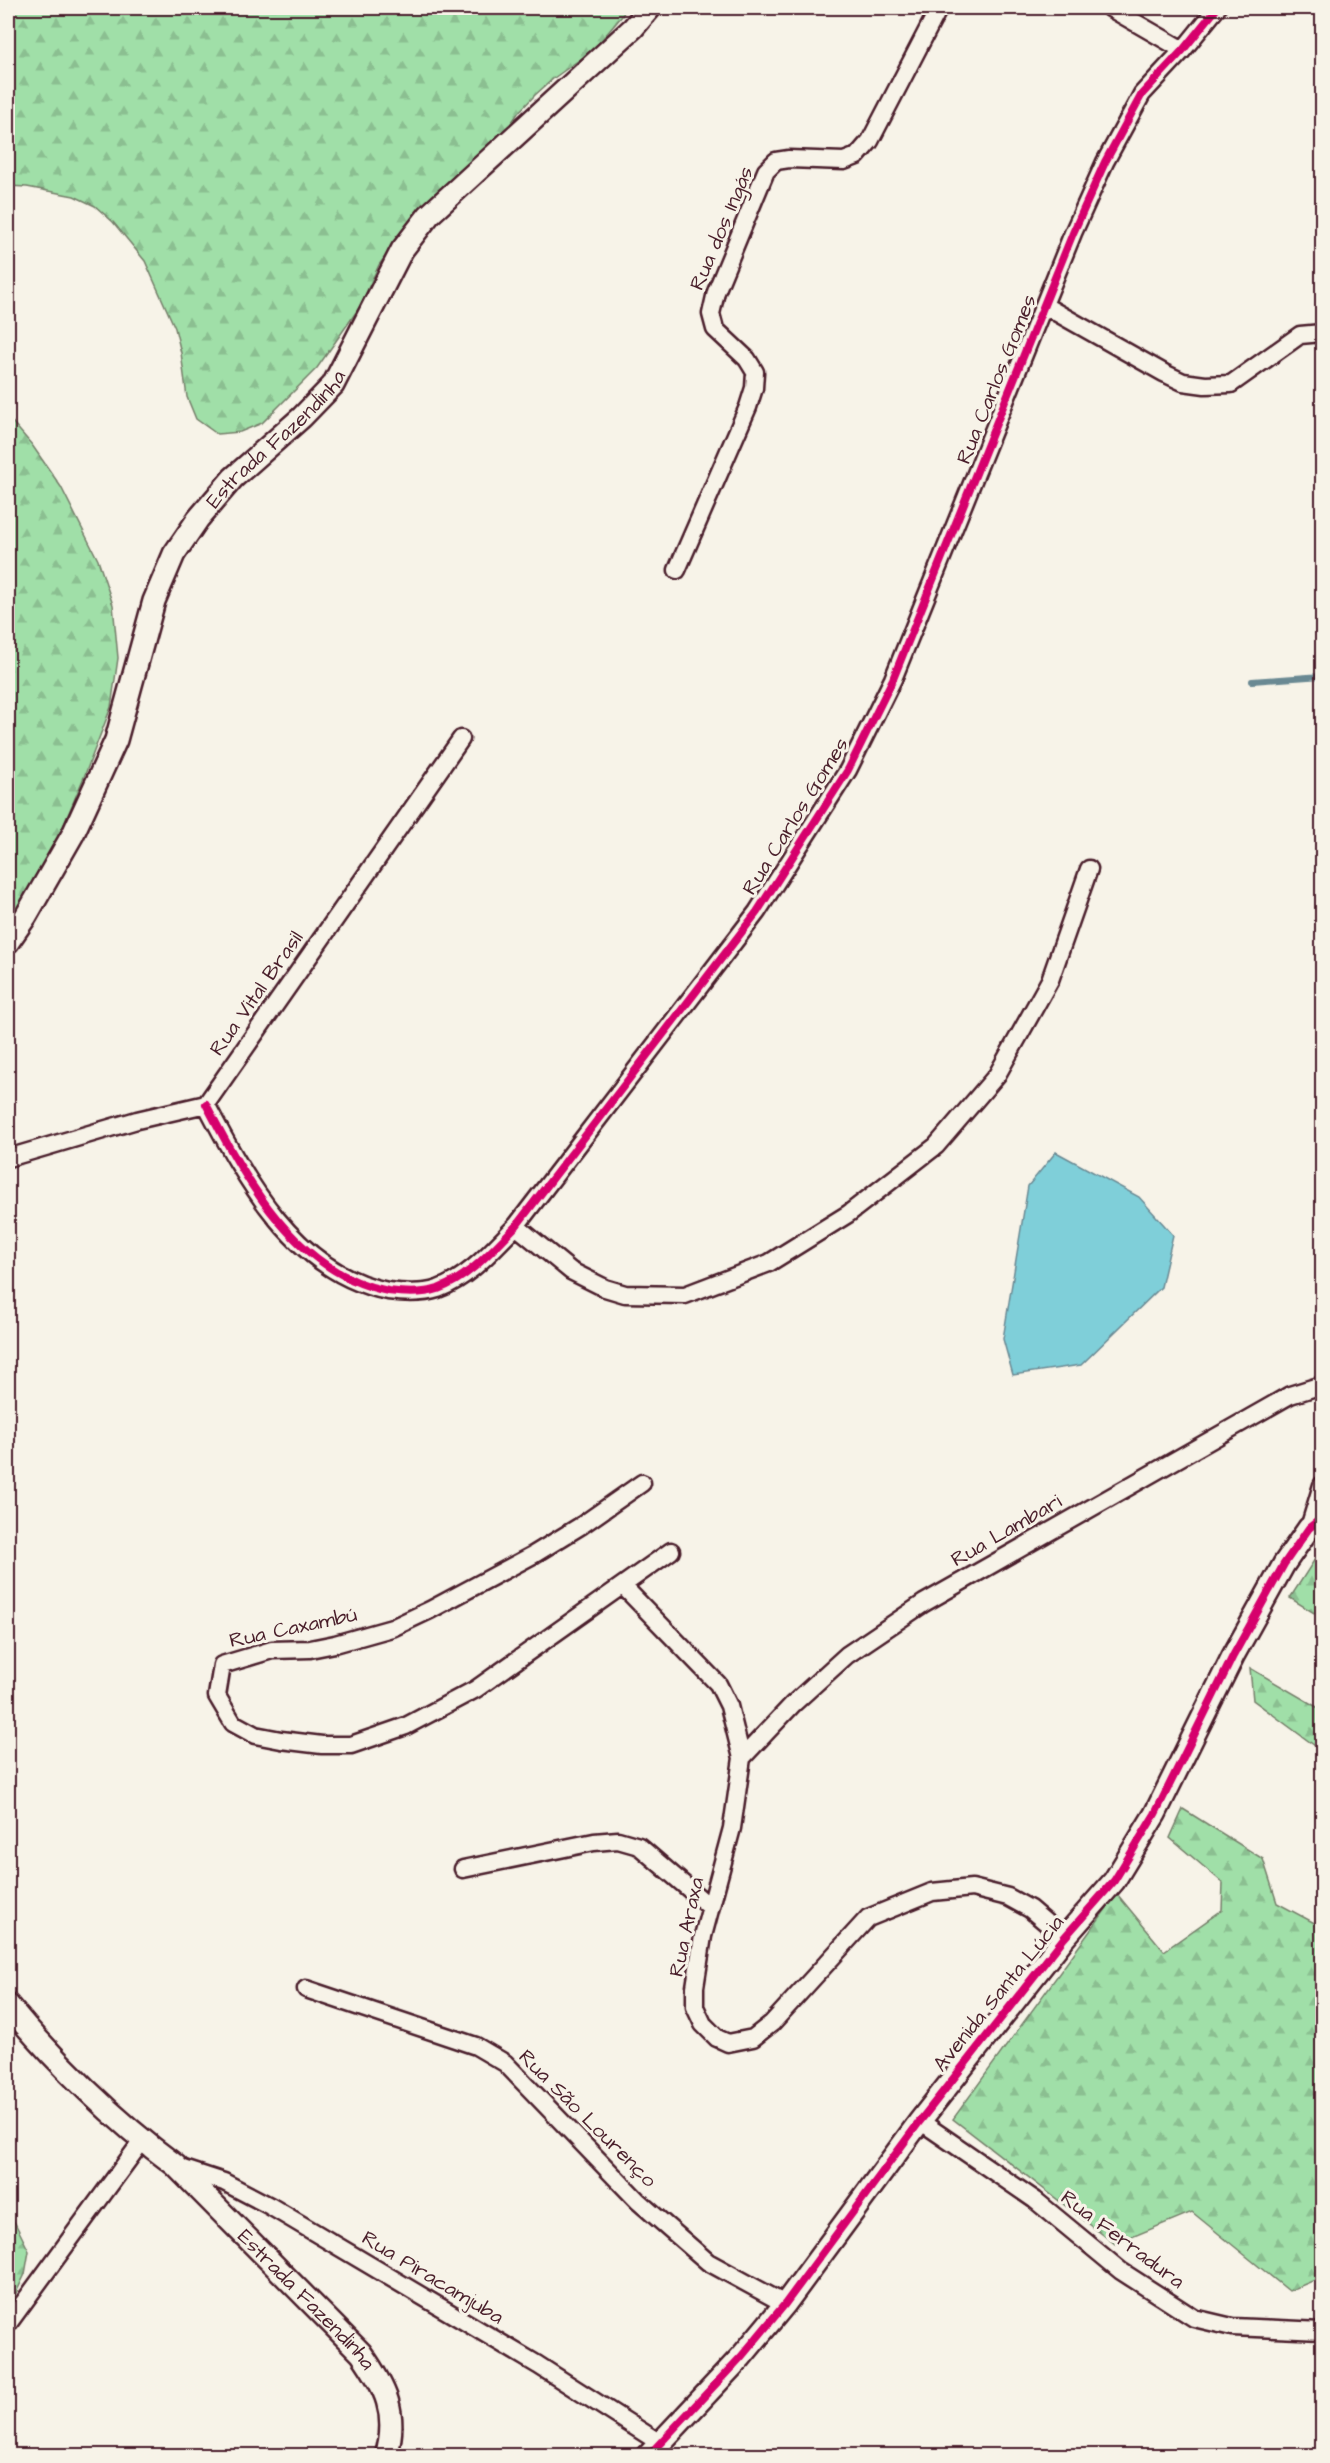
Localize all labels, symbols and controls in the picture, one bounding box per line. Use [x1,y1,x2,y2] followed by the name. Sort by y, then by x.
[682,162,762,295] street label: Rua dos Ingás
[949,290,1044,468] street label: Rua Carlos Gomes
[199,365,353,515] street label: Estrada Fazendinha
[735,732,856,900] street label: Rua Carlos Gomes
[203,925,310,1061] street label: Rua Vital Brasil
[946,1487,1067,1574] street label: Rua Lambari
[227,1600,360,1655] street label: Rua Caxambú
[662,1874,711,1980] street label: Rua Araxa
[926,1909,1071,2078] street label: Avenida Santa Lúcia
[512,2043,663,2194] street label: Rua São Lourenço
[1055,2183,1191,2296] street label: Rua Ferradura
[231,2223,382,2376] street label: Estrada Fazendinha
[356,2224,509,2331] street label: Rua Piracamjuba

